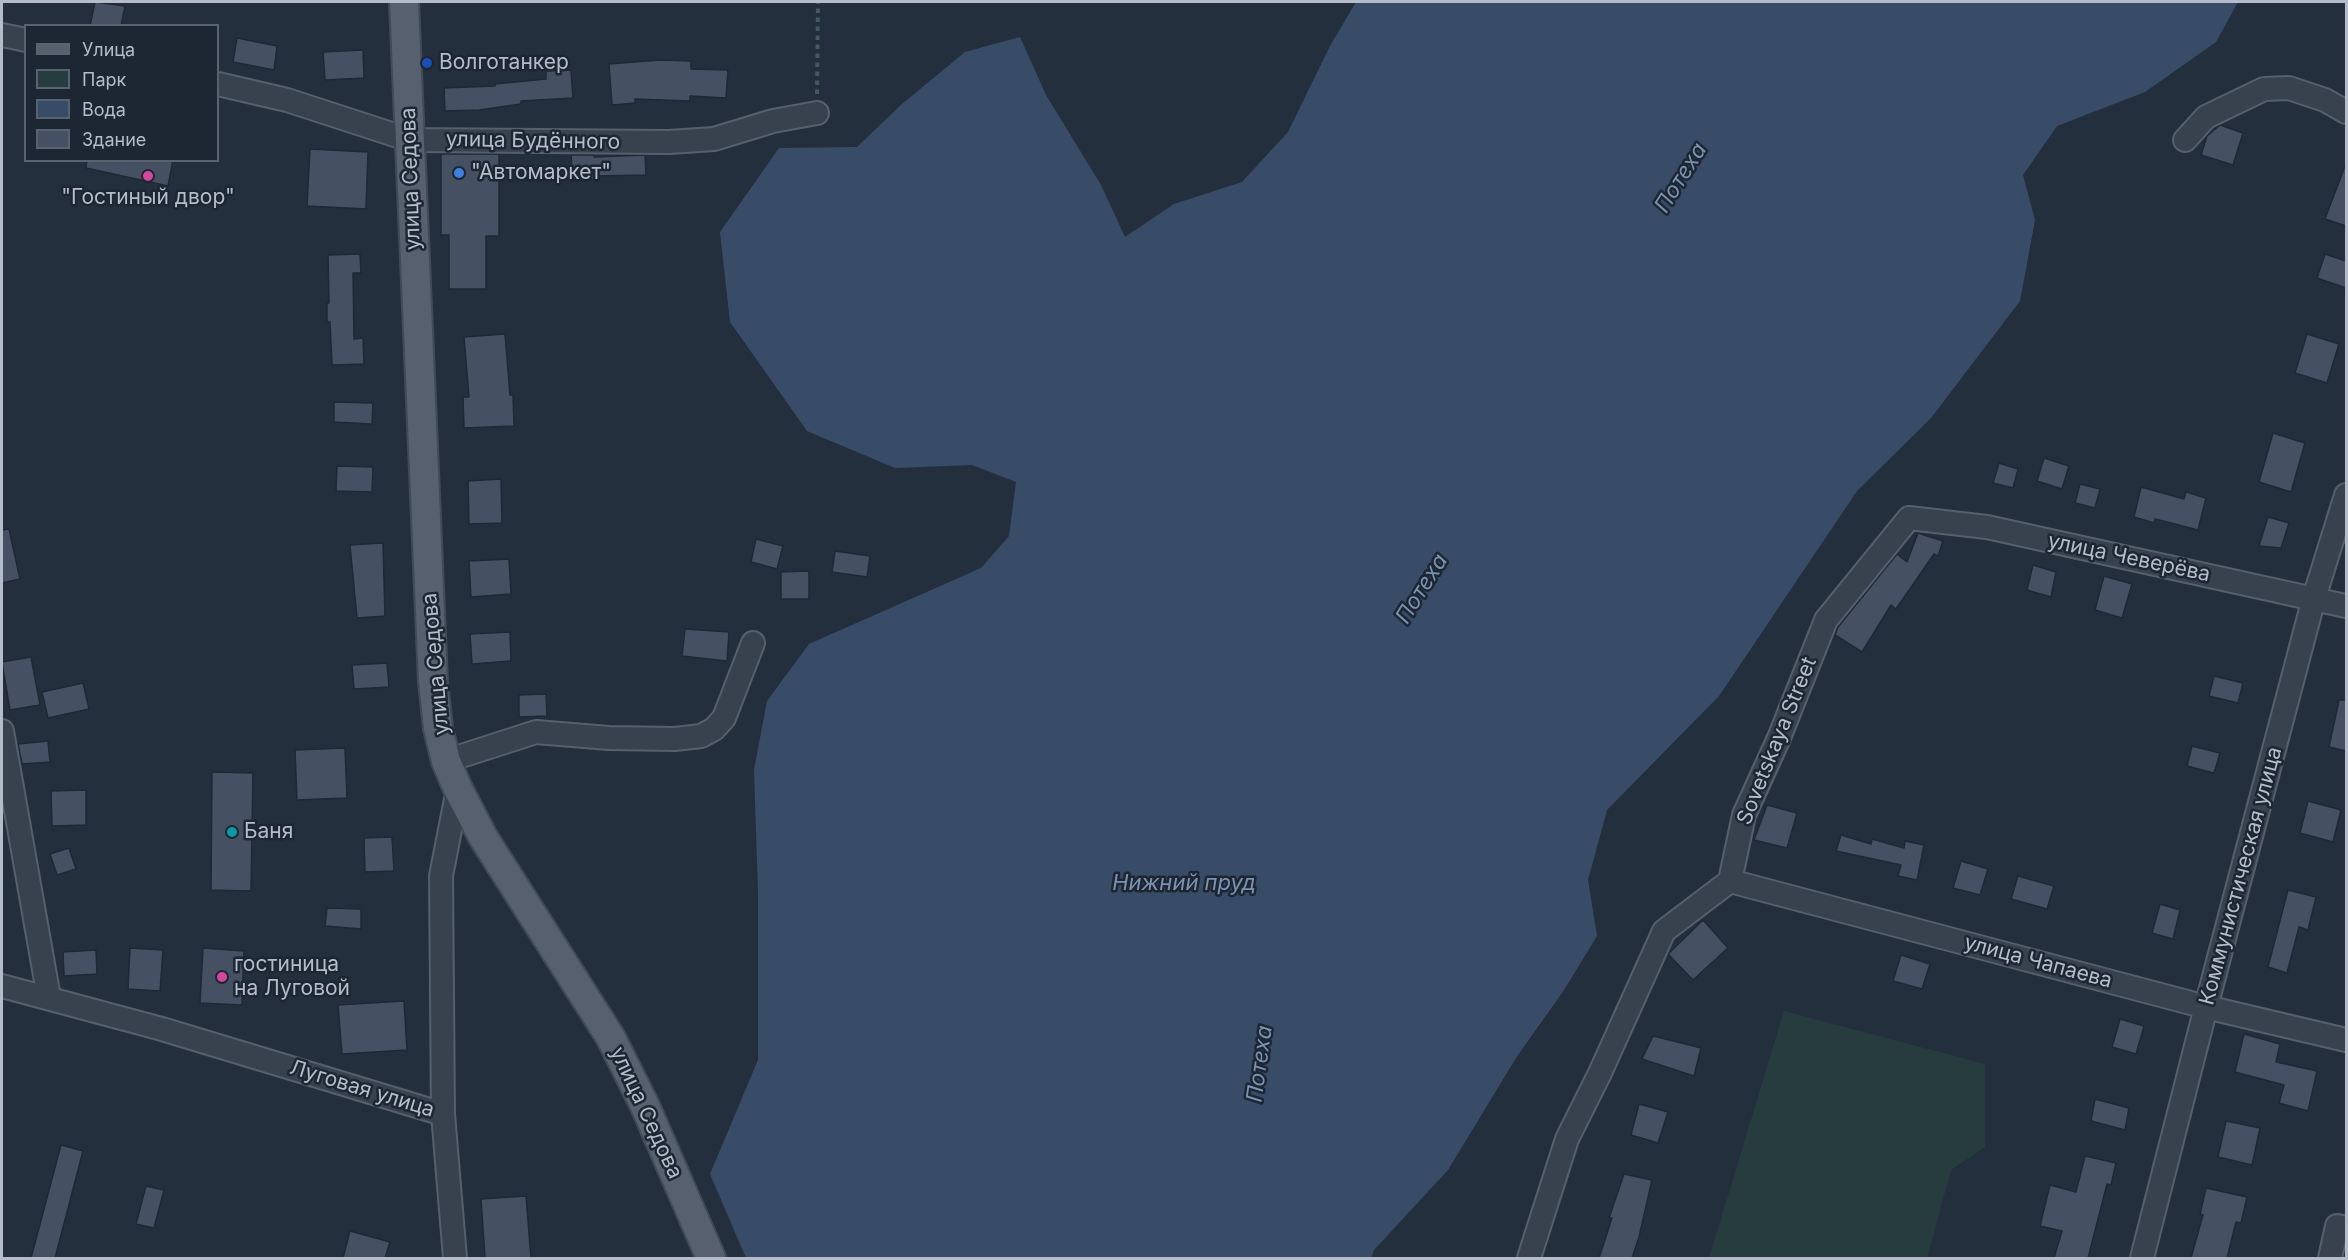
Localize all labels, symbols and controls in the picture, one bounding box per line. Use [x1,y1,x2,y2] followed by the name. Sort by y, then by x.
[24,24,219,162] legend
[82,39,135,60] text: Улица
[439,50,569,76] place label: Волготанкер
[420,56,434,70] marker: Волготанкер
[82,69,126,90] text: Парк
[82,99,126,120] text: Вода
[396,107,426,251] street label: улица Седова
[446,127,620,155] street label: улица Будённого
[82,129,146,150] text: Здание
[1649,138,1713,218] water label: Потеха
[471,160,611,186] place label: "Автомаркет"
[452,166,466,180] marker: "Автомаркет"
[141,169,155,183] marker: "Гостиный двор"
[61,185,235,211] place label: "Гостиный двор"
[2045,528,2213,588] street label: улица Чеверёва
[1390,549,1454,629] water label: Потеха
[417,592,455,736] street label: улица Седова
[1732,653,1822,829] street label: Sovetskaya Street
[2194,744,2288,1008] street label: Коммунистическая улица
[244,819,293,845] place label: Баня
[225,825,239,839] marker: Баня
[1112,870,1256,896] water label: Нижний пруд
[1961,930,2115,994] street label: улица Чапаева
[234,952,350,1002] place label: гостиница на Луговой
[215,970,229,984] marker: гостиница на Луговой
[1242,1024,1278,1104] water label: Потеха
[604,1043,688,1183] street label: улица Седова
[287,1055,437,1123] street label: Луговая улица

